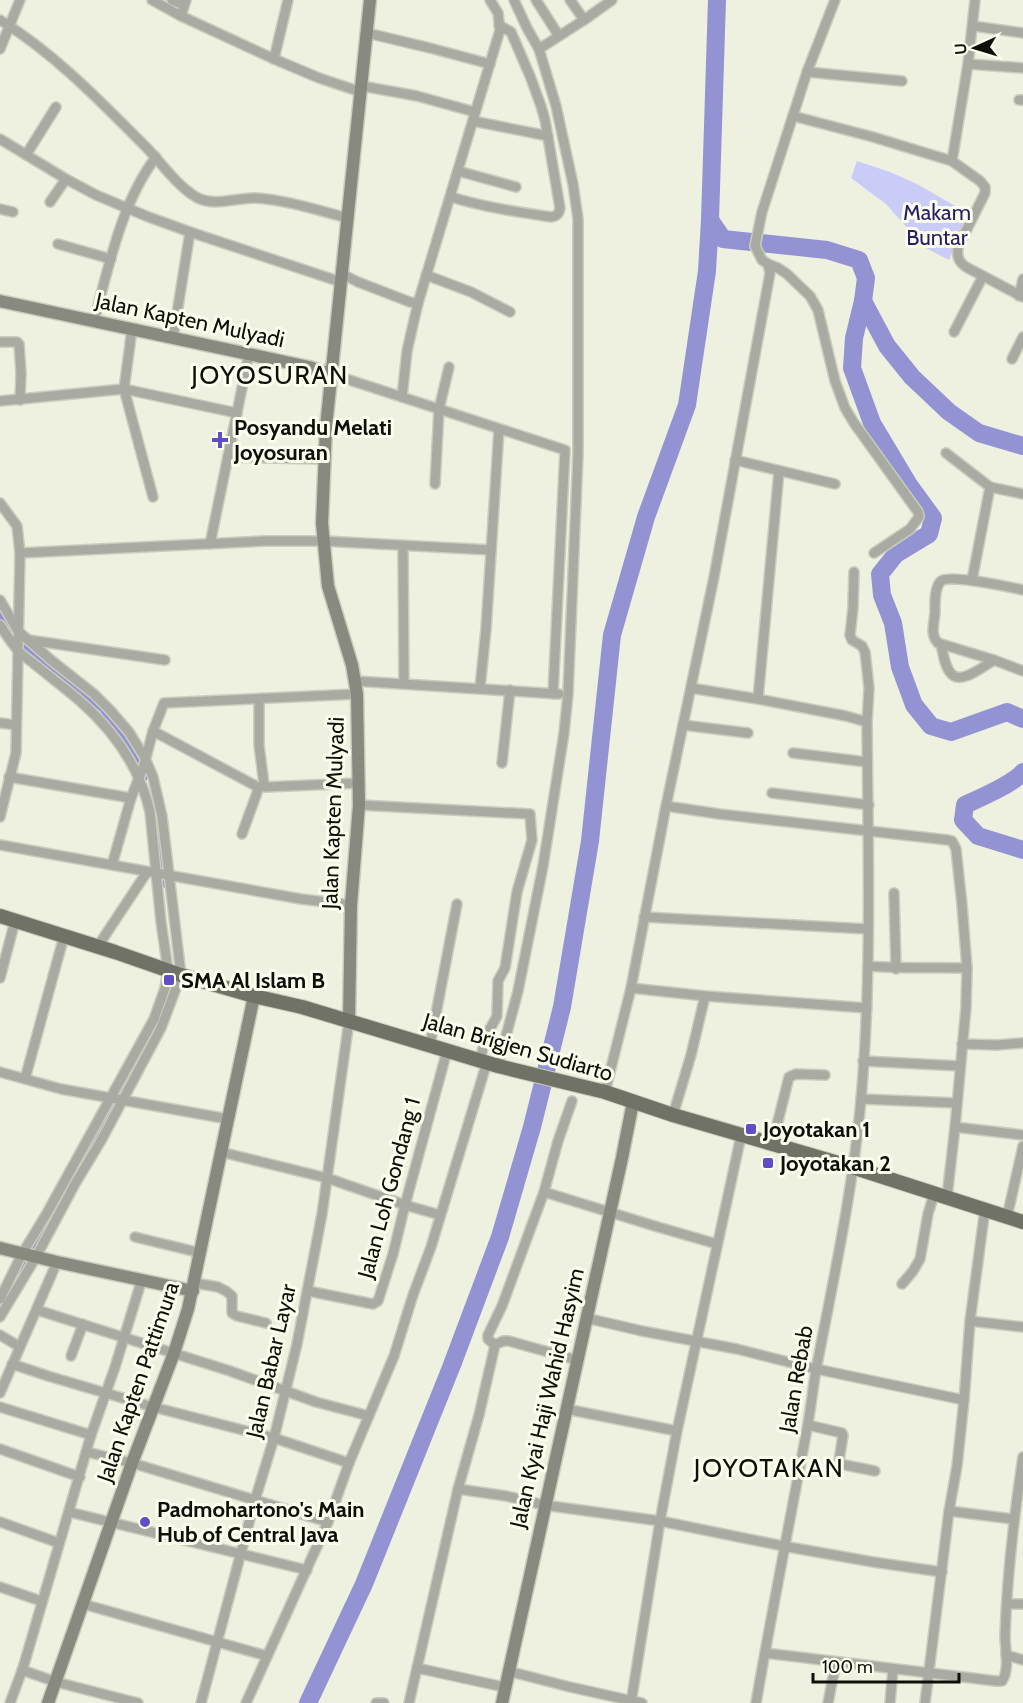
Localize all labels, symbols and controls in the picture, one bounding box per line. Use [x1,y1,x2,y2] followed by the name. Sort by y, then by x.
[945,18,1005,78] north arrow
[951,43,970,55] text: U
[903,199,971,251] park label: Makam Buntar
[92,287,287,353] street label: Jalan Kapten Mulyadi
[190,359,349,391] district label: JOYOSURAN
[233,414,392,466] place label: Posyandu Melati Joyosuran
[211,431,229,449] marker: Posyandu Melati Joyosuran
[316,716,350,911] street label: Jalan Kapten Mulyadi
[181,967,325,994] place label: SMA Al Islam B
[162,973,176,987] marker: SMA Al Islam B
[419,1007,616,1087] street label: Jalan Brigjen Sudiarto
[352,1095,426,1282] street label: Jalan Loh Gondang 1
[762,1116,870,1143] place label: Joyotakan 1
[744,1122,758,1136] marker: Joyotakan 1
[779,1150,891,1177] place label: Joyotakan 2
[761,1156,775,1170] marker: Joyotakan 2
[504,1265,590,1531] street label: Jalan Kyai Haji Wahid Hasyim
[91,1278,185,1487] street label: Jalan Kapten Pattimura
[240,1281,302,1441] street label: Jalan Babar Layar
[773,1323,819,1436] street label: Jalan Rebab
[693,1452,844,1484] district label: JOYOTAKAN
[157,1496,364,1548] place label: Padmohartono's Main Hub of Central Java
[138,1515,152,1529] marker: Padmohartono's Main Hub of Central Java
[813,1646,958,1684] scale bar
[822,1656,873,1678] text: 100 m

